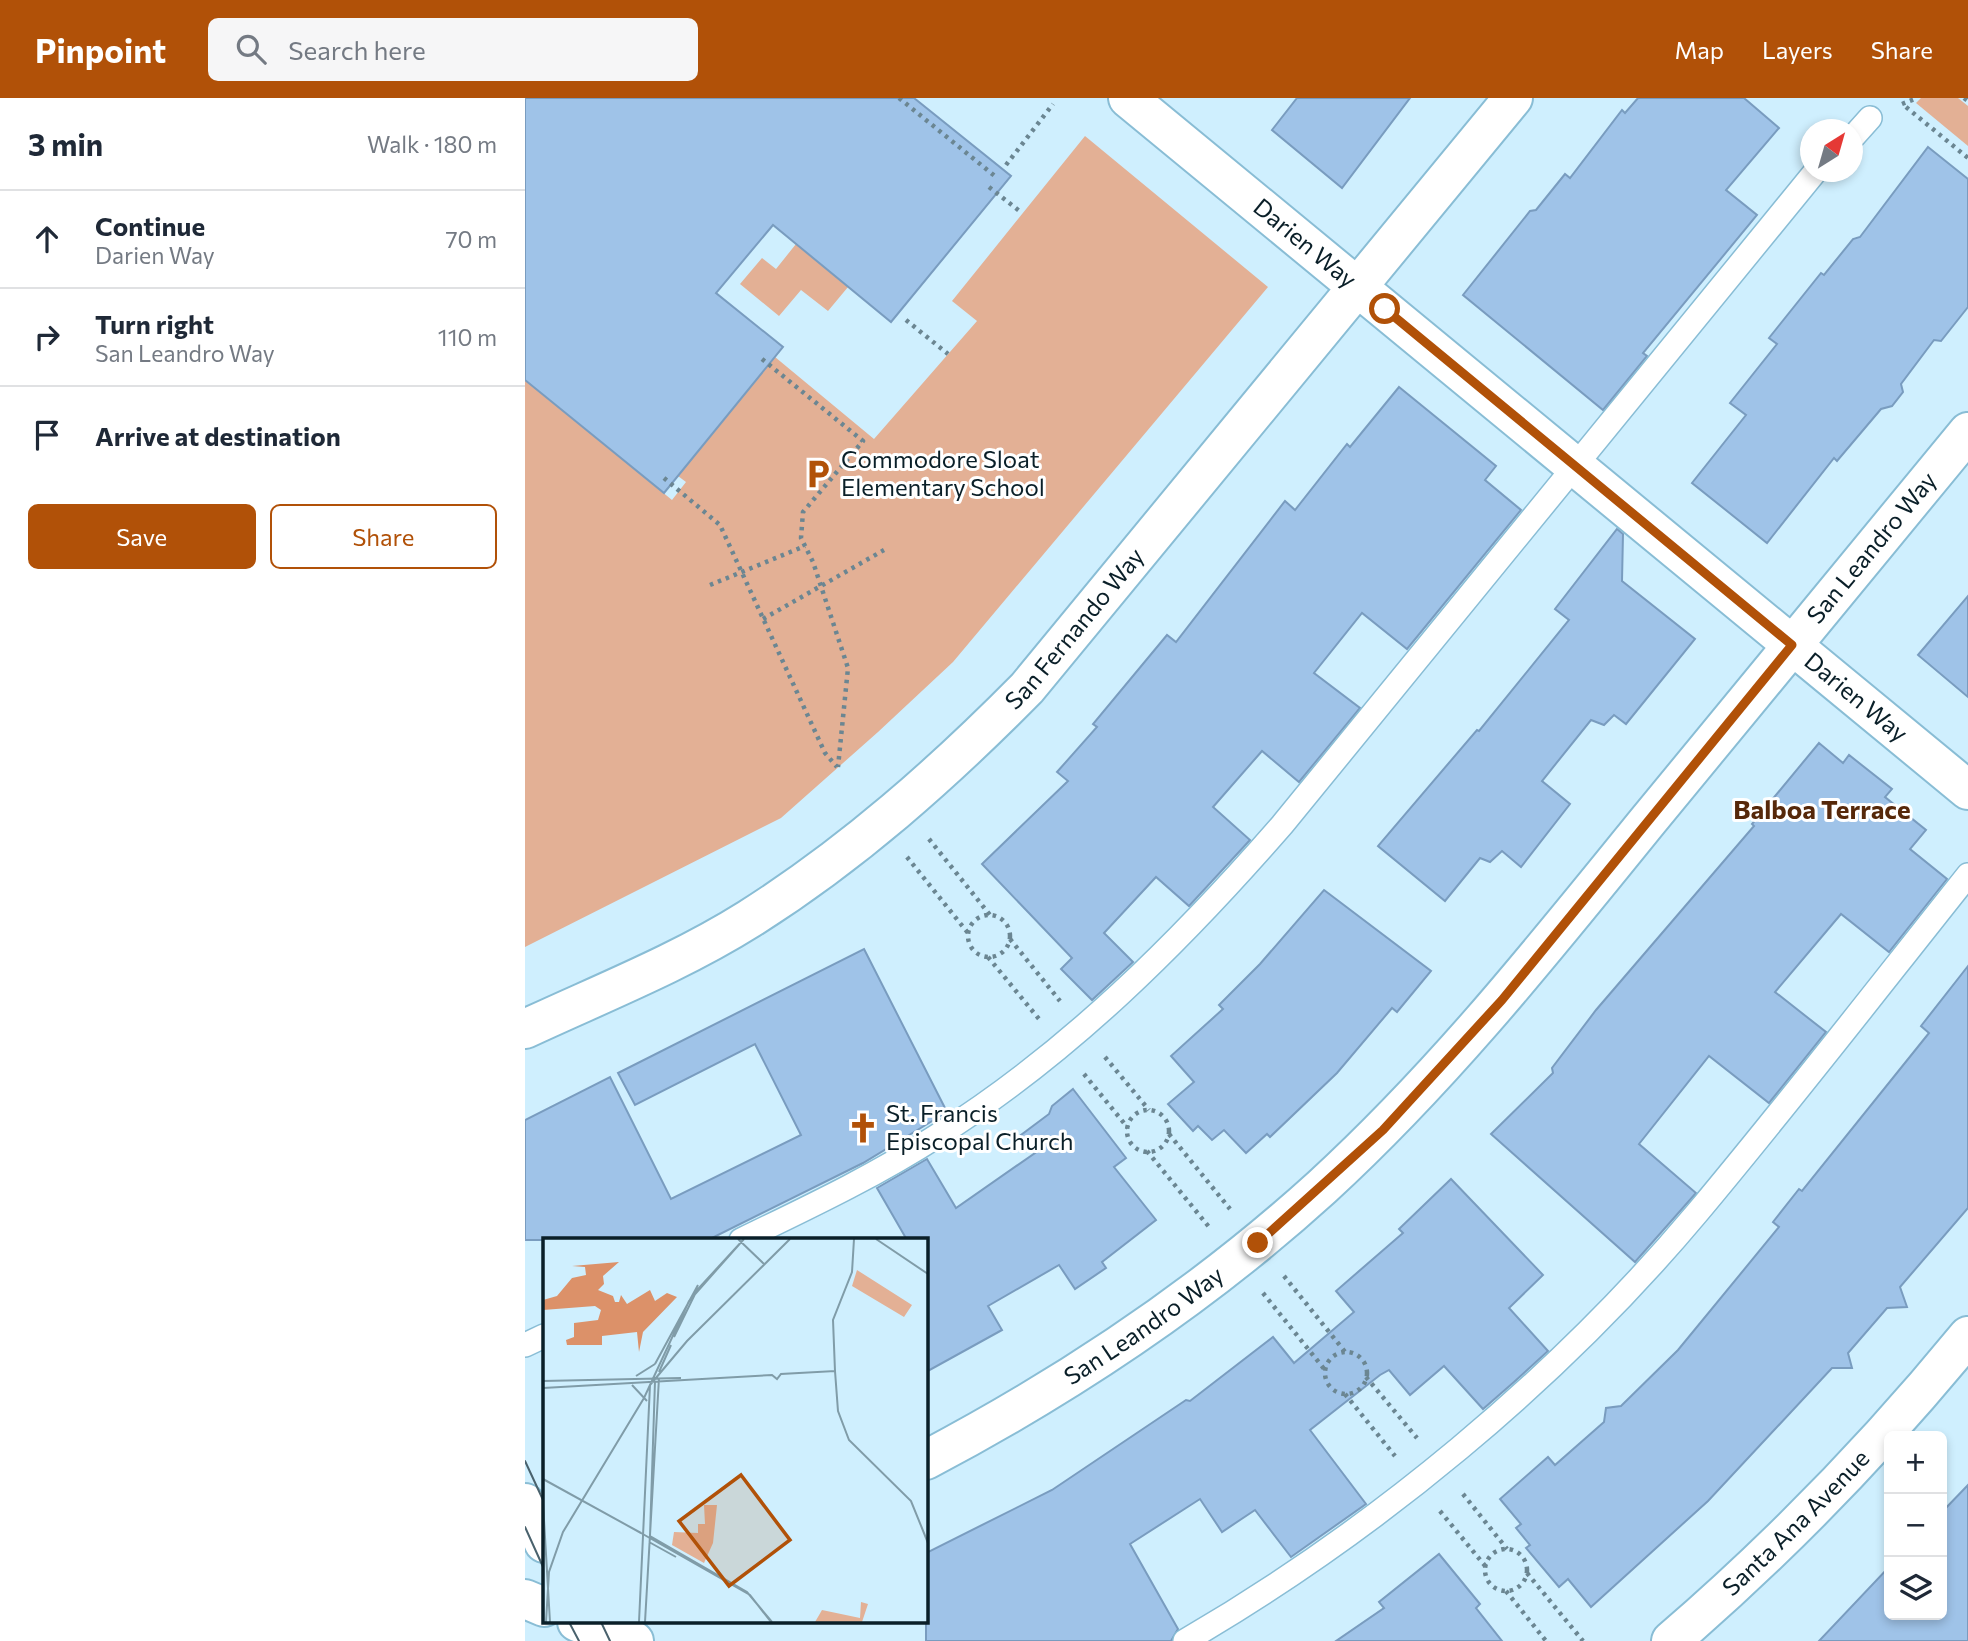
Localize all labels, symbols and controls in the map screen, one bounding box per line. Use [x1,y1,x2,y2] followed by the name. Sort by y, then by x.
[208,18,698,81] search box
[35,29,166,70] text: Pinpoint
[232,30,270,68] icon: search
[288,34,426,65] text: Search here
[1675,35,1724,64] text: Map
[1762,35,1833,64] text: Layers
[1871,35,1933,64] text: Share
[1800,119,1863,182] north arrow
[28,125,103,162] text: 3 min
[367,130,497,158] text: Walk · 180 m
[1248,192,1363,293] street label: Darien Way
[95,210,205,241] text: Continue
[28,220,66,258] icon: ahead
[445,225,497,253] text: 70 m
[95,241,215,269] text: Darien Way
[1369,293,1400,324] route start
[95,308,214,339] text: Turn right
[28,318,66,356] icon: right
[438,323,497,351] text: 110 m
[95,339,275,367] text: San Leandro Way
[28,416,66,454] icon: arrive
[95,420,341,451] text: Arrive at destination
[841,444,1045,501] place label: Commodore Sloat Elementary School
[801,457,835,491] parking icon: Commodore Sloat Elementary School
[1800,465,1942,629] street label: San Leandro Way
[28,504,256,569] button: Save
[270,504,497,569] button: Share
[998,541,1149,715] street label: San Fernando Way
[1799,646,1914,747] street label: Darien Way
[1733,793,1911,824] district label: Balboa Terrace
[886,1098,1074,1155] place label: St. Francis Episcopal Church
[846,1111,880,1145] church icon: St. Francis Episcopal Church
[1242,1227,1273,1258] route end
[543,1238,927,1624] inset map
[1058,1260,1229,1390] street label: San Leandro Way
[1884,1431,1947,1620] map controls
[1884,1431,1947,1494] button: +
[1716,1443,1874,1601] street label: Santa Ana Avenue
[1884,1494,1947,1557] button: −
[1884,1557,1947,1620] button: layers

